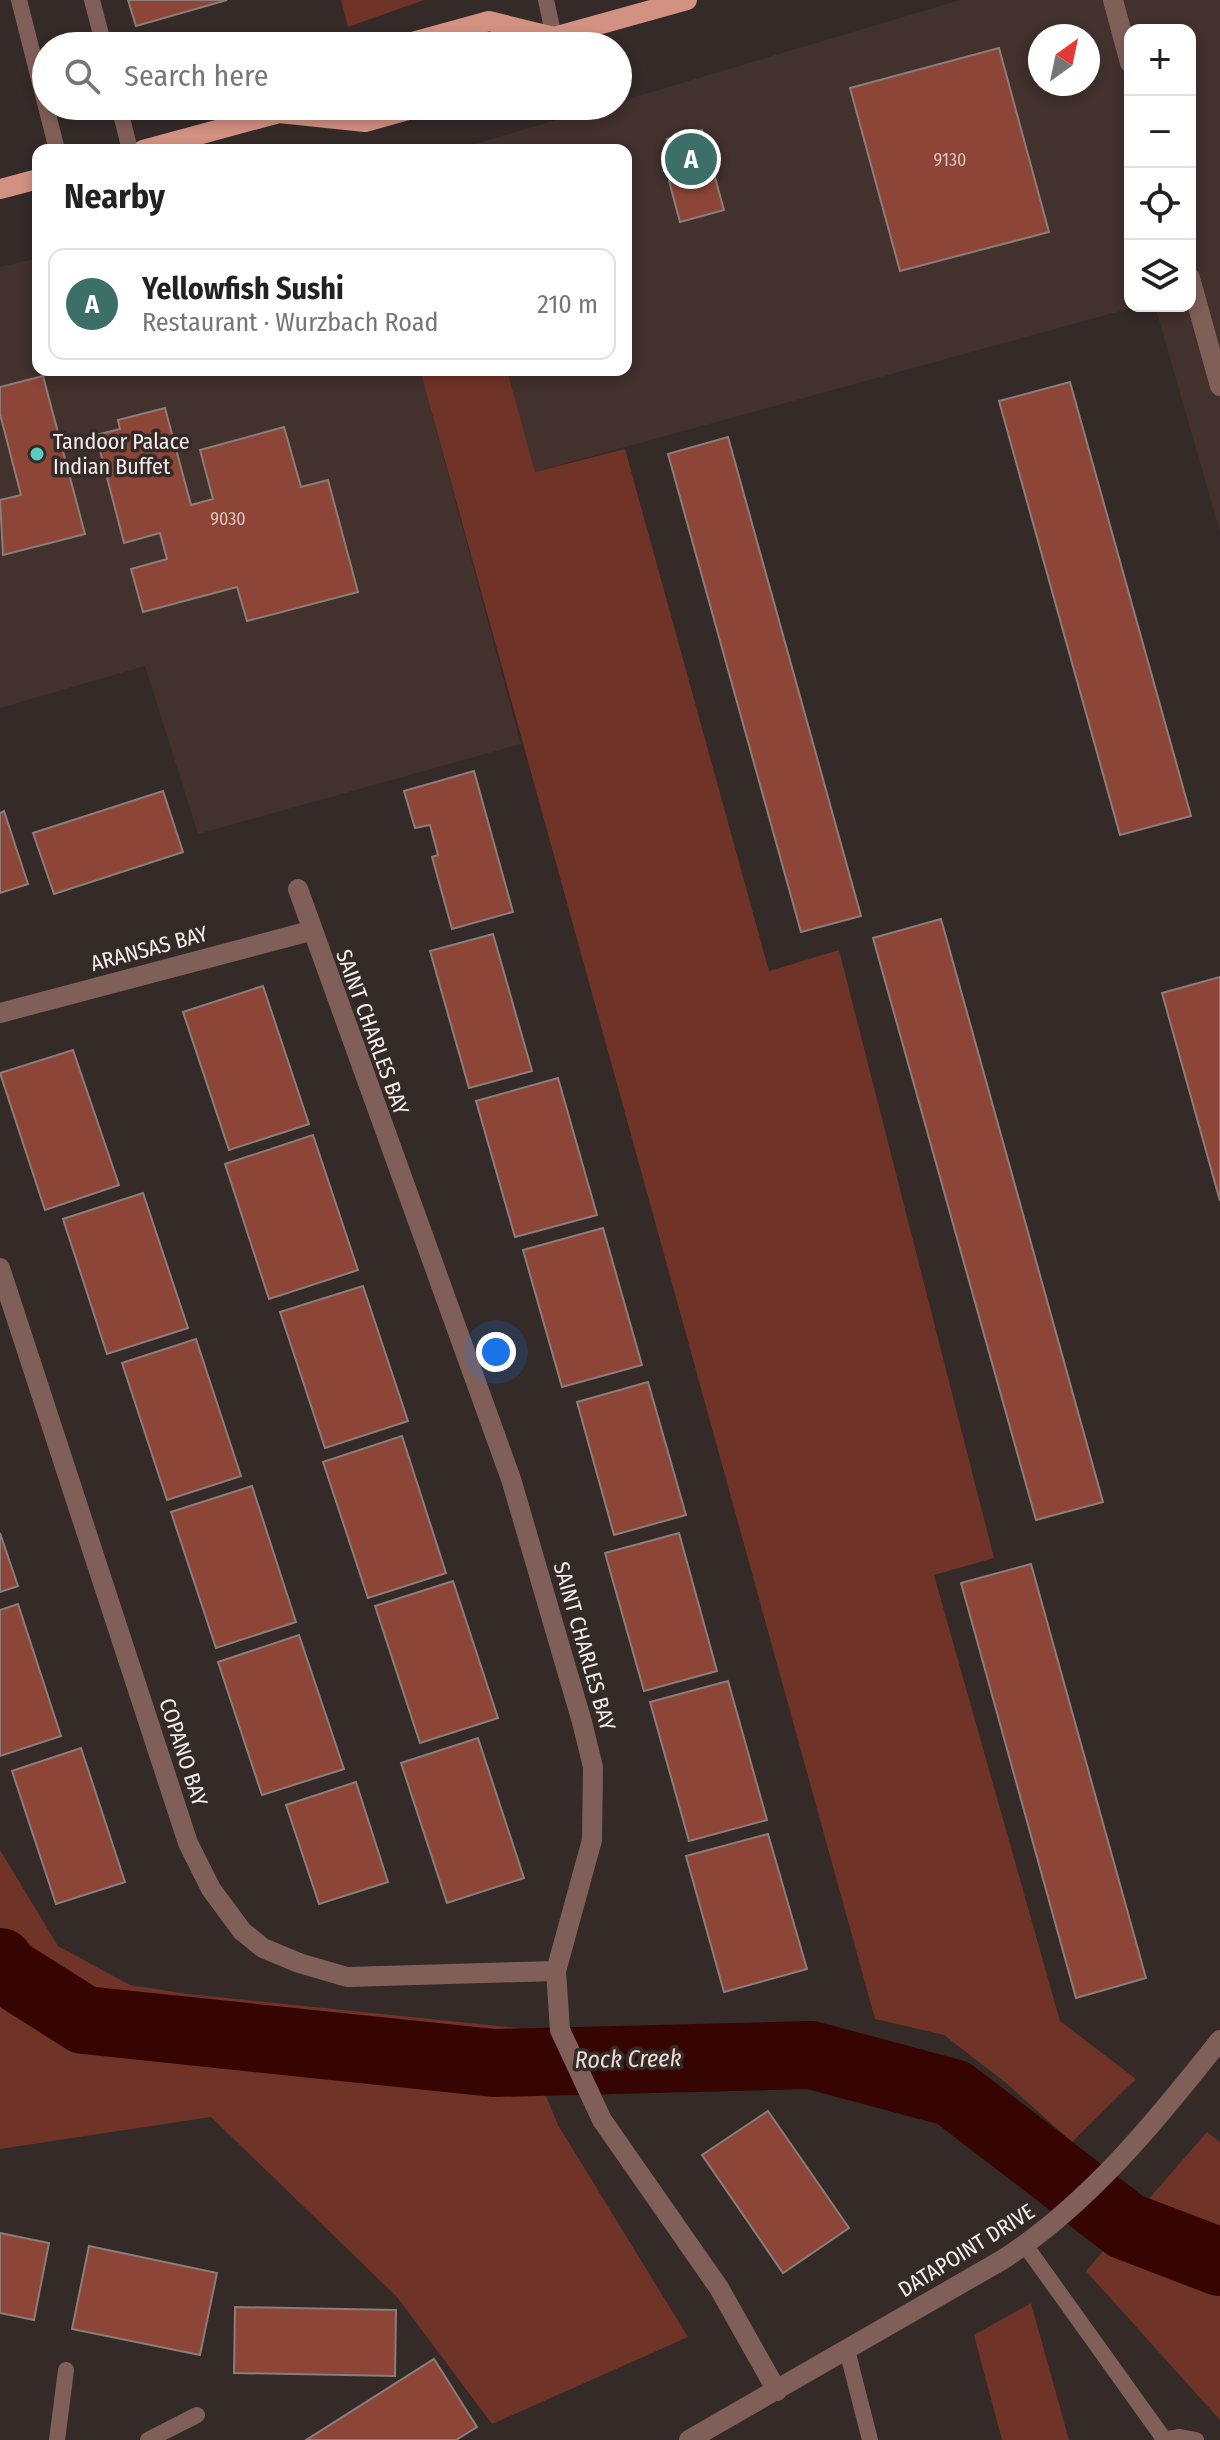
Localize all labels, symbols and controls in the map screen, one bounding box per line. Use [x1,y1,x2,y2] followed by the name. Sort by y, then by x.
[1028,24,1100,96] north arrow
[1124,24,1196,312] map controls
[1124,24,1196,96] button: +
[32,32,632,120] search box
[60,54,104,98] icon: search
[124,58,269,94] text: Search here
[1124,96,1196,168] button: −
[665,129,717,189] pin: A
[934,149,966,171] house number: 9130
[1124,168,1196,240] button: locate
[64,176,165,217] text: Nearby
[1124,240,1196,312] button: layers
[142,271,344,307] text: Yellowfish Sushi
[85,289,99,320] text: A
[537,289,598,320] text: 210 m
[142,307,438,338] text: Restaurant · Wurzbach Road
[53,428,190,480] place label: Tandoor Palace Indian Buffet
[28,445,46,463] marker: Tandoor Palace Indian Buffet
[210,508,246,530] house number: 9030
[88,920,211,977] street label: ARANSAS BAY
[330,946,415,1119] street label: SAINT CHARLES BAY
[476,1332,516,1372] your location
[548,1559,622,1734] street label: SAINT CHARLES BAY
[153,1695,214,1810] street label: COPANO BAY
[574,2044,682,2074] water label: Rock Creek
[893,2198,1039,2303] street label: DATAPOINT DRIVE

